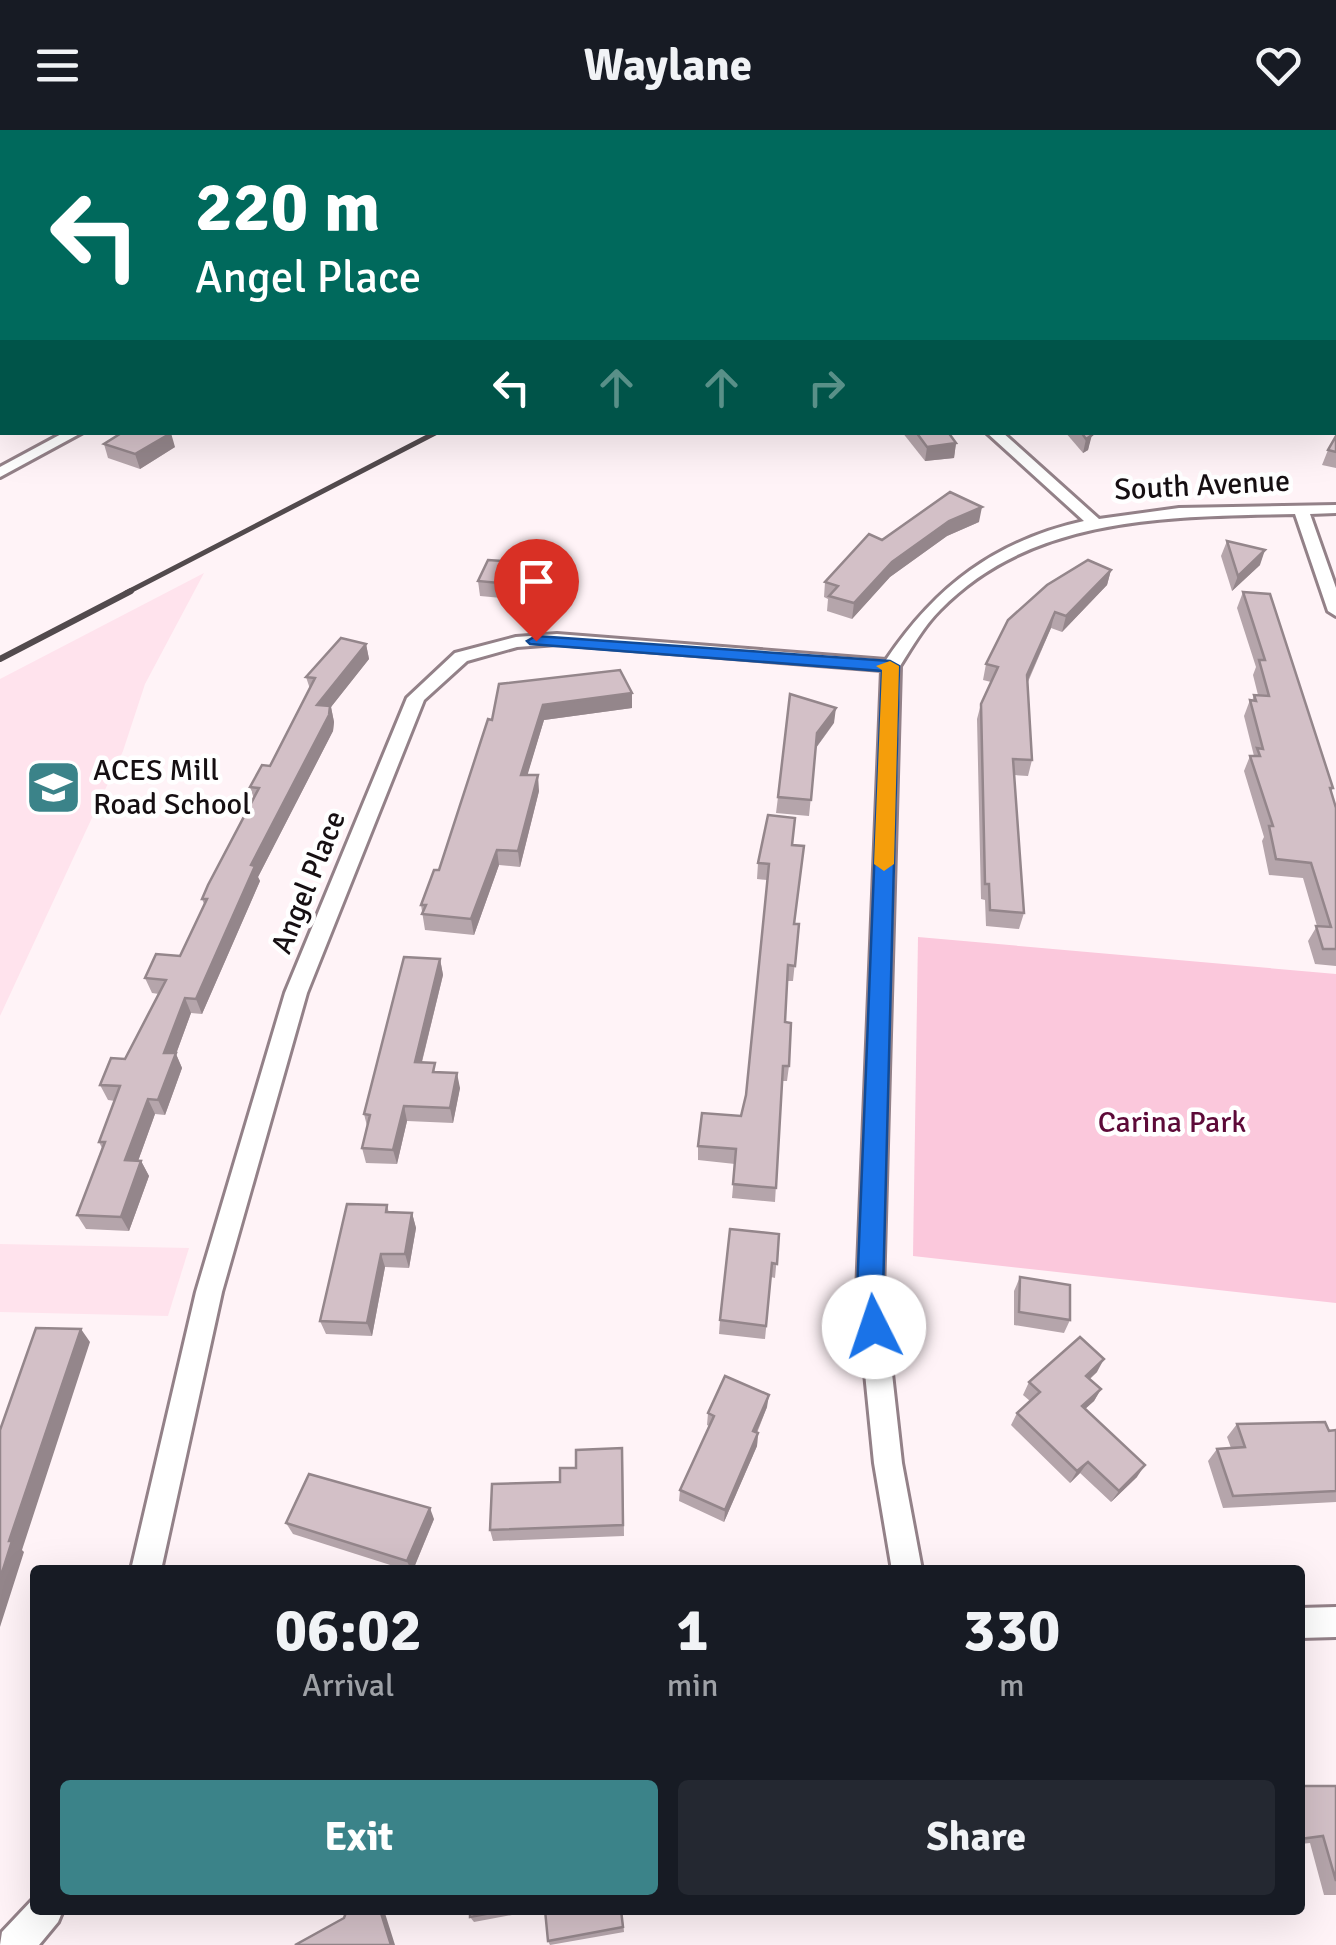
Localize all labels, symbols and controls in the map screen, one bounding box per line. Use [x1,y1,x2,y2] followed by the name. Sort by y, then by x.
[30,38,85,93] icon: menu
[584,38,752,93] text: Waylane
[1251,38,1306,93] icon: heart
[195,164,380,250] text: 220 m
[30,170,160,300] icon: left
[195,250,421,305] text: Angel Place
[484,360,539,415] icon: left
[589,360,644,415] icon: ahead
[694,360,749,415] icon: ahead
[799,360,854,415] icon: right
[1113,462,1291,509] street label: South Avenue
[494,539,579,642] pin
[509,554,564,609] icon: arrive
[93,752,251,823] place label: ACES Mill Road School
[24,757,84,817] school or university icon: ACES Mill Road School
[263,805,354,959] street label: Angel Place
[1098,1104,1246,1141] park label: Carina Park
[822,1275,926,1379] position arrow
[275,1594,422,1668] text: 06:02
[676,1594,709,1668] text: 1
[963,1594,1060,1668] text: 330
[302,1666,394,1705] text: Arrival
[667,1666,718,1705] text: min
[999,1666,1024,1705] text: m
[60,1780,658,1895] button: Exit
[678,1780,1275,1895] button: Share

